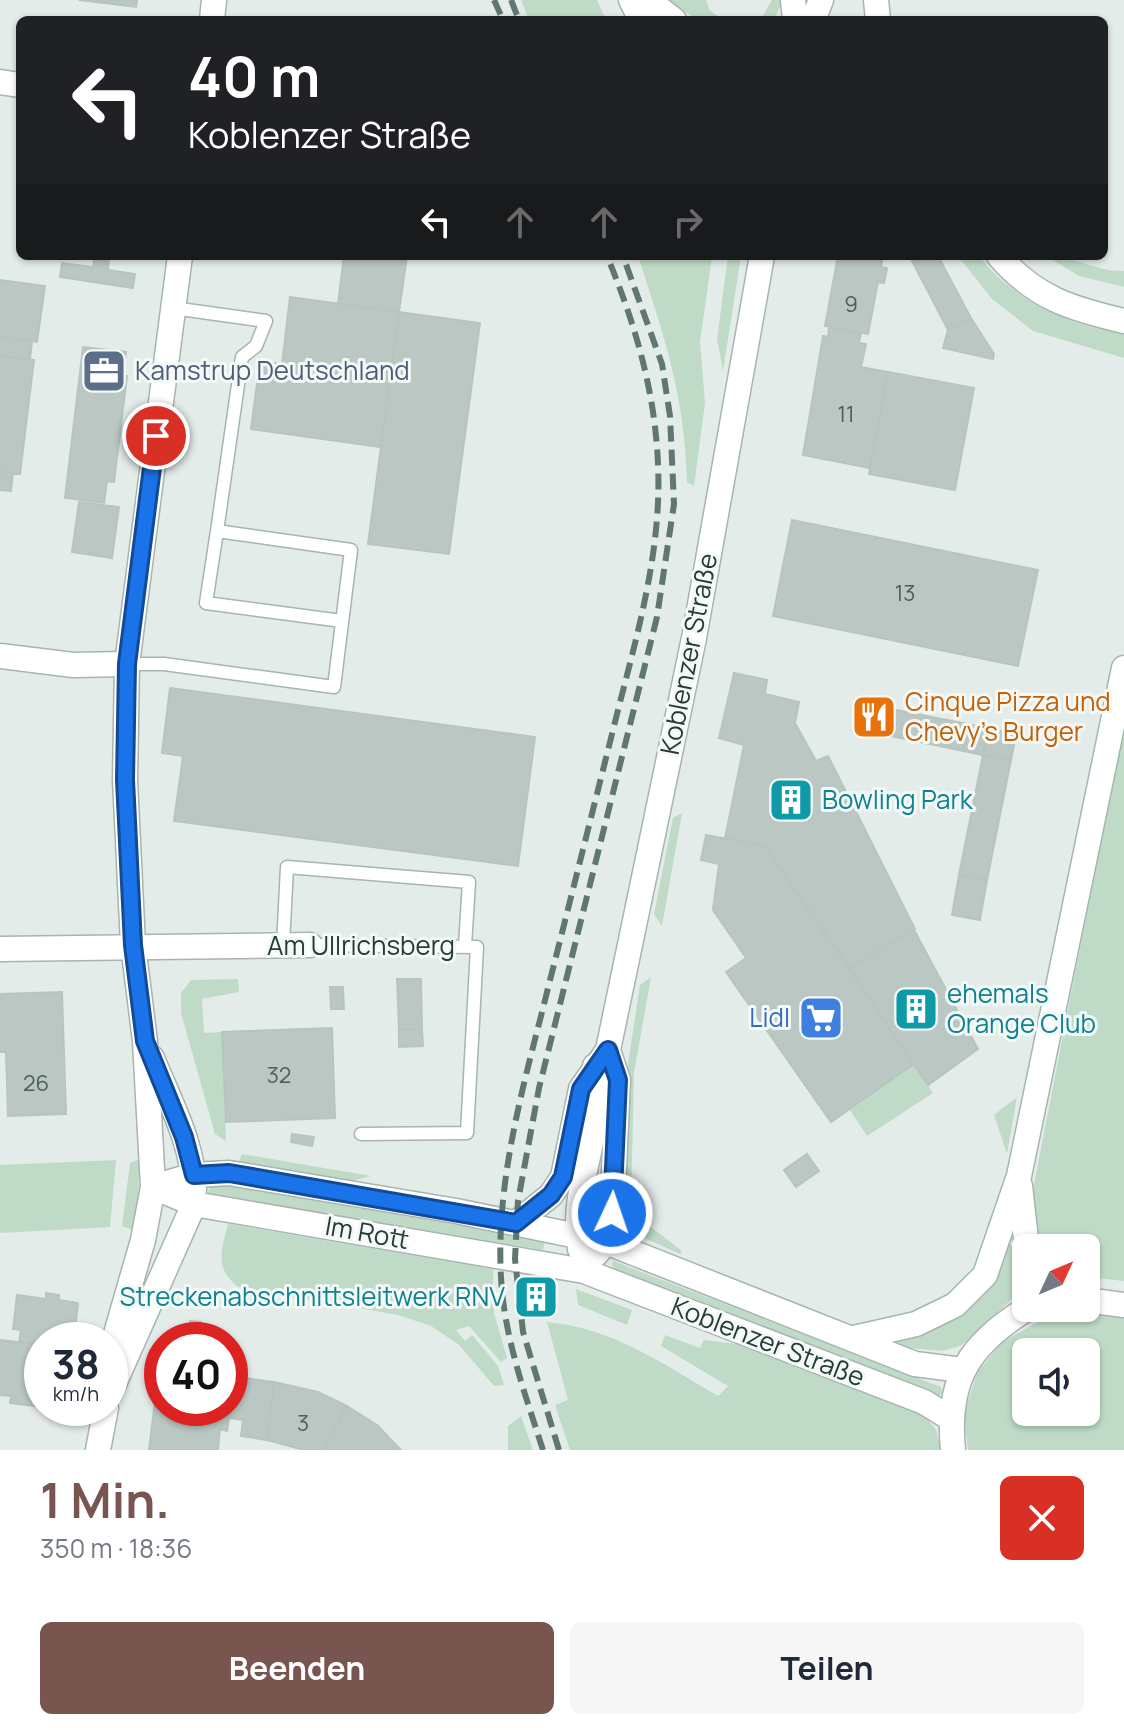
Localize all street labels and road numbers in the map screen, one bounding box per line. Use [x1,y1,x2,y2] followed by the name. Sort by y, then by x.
[651,550,725,758] street label: Koblenzer Straße
[267,927,455,963] street label: Am Ullrichsberg
[323,1207,412,1257] street label: Im Rott
[666,1288,870,1395] street label: Koblenzer Straße

